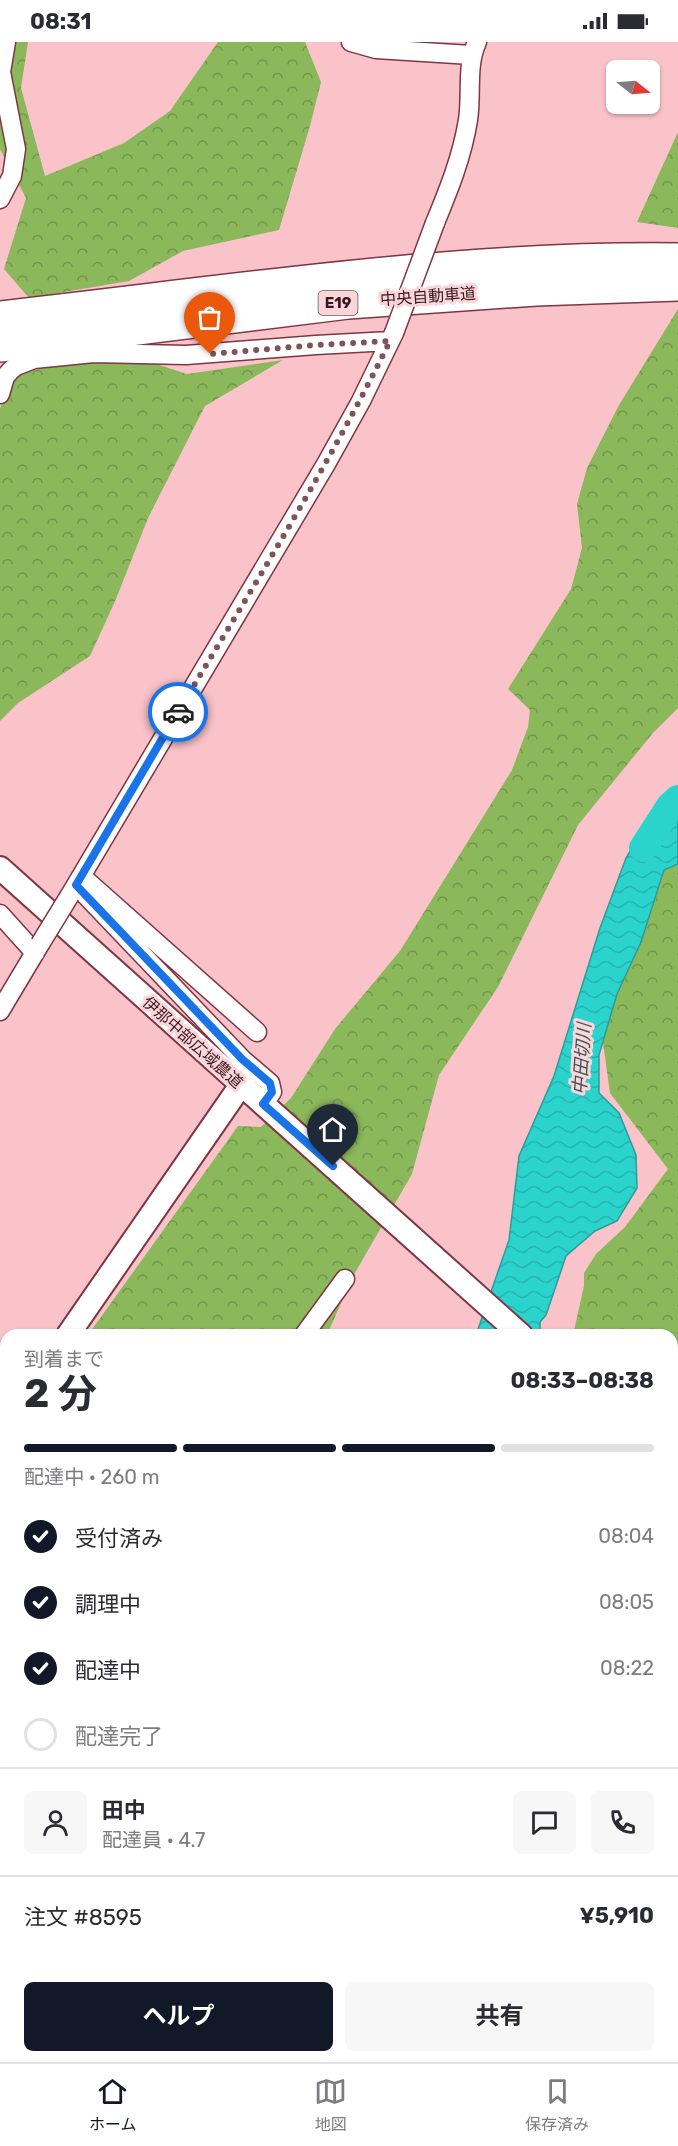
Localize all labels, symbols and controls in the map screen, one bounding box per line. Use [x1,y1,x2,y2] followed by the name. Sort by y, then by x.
[30,8,91,35] text: 08:31
[606,60,660,114] north arrow
[606,60,660,114] map controls
[379,284,477,309] street label: 中央自動車道
[318,291,358,315] road number: E19
[184,292,235,354] pin
[193,301,226,334] icon: bag
[148,682,208,742] courier
[162,696,195,729] icon: car
[139,992,247,1092] street label: 伊那中部広域農道
[569,1020,596,1096] water label: 中田切川
[307,1104,358,1166] pin
[316,1113,349,1146] icon: home
[24,1347,104,1371] text: 到着まで
[511,1367,654,1394] text: 08:33–08:38
[24,1371,97,1417] text: 2 分
[24,1465,160,1489] text: 配達中 · 260 m
[24,1520,57,1553] icon: check
[598,1524,654,1548] text: 08:04
[75,1525,163,1552] text: 受付済み
[24,1586,57,1619] icon: check
[599,1590,654,1614] text: 08:05
[75,1591,141,1618] text: 調理中
[24,1652,57,1685] icon: check
[600,1656,654,1680] text: 08:22
[75,1657,141,1684] text: 配達中
[75,1723,163,1750] text: 配達完了
[24,1791,87,1854] button: person
[513,1791,576,1854] button: chat
[591,1791,654,1854] button: phone
[102,1797,146,1824] text: 田中
[102,1828,205,1852] text: 配達員 · 4.7
[579,1902,654,1929] text: ¥5,910
[24,1904,142,1931] text: 注文 #8595
[24,1982,333,2051] button: ヘルプ
[345,1982,654,2051] button: 共有
[89,2075,136,2135] tab: ホーム
[314,2075,347,2135] tab: 地図
[525,2075,589,2135] tab: 保存済み

